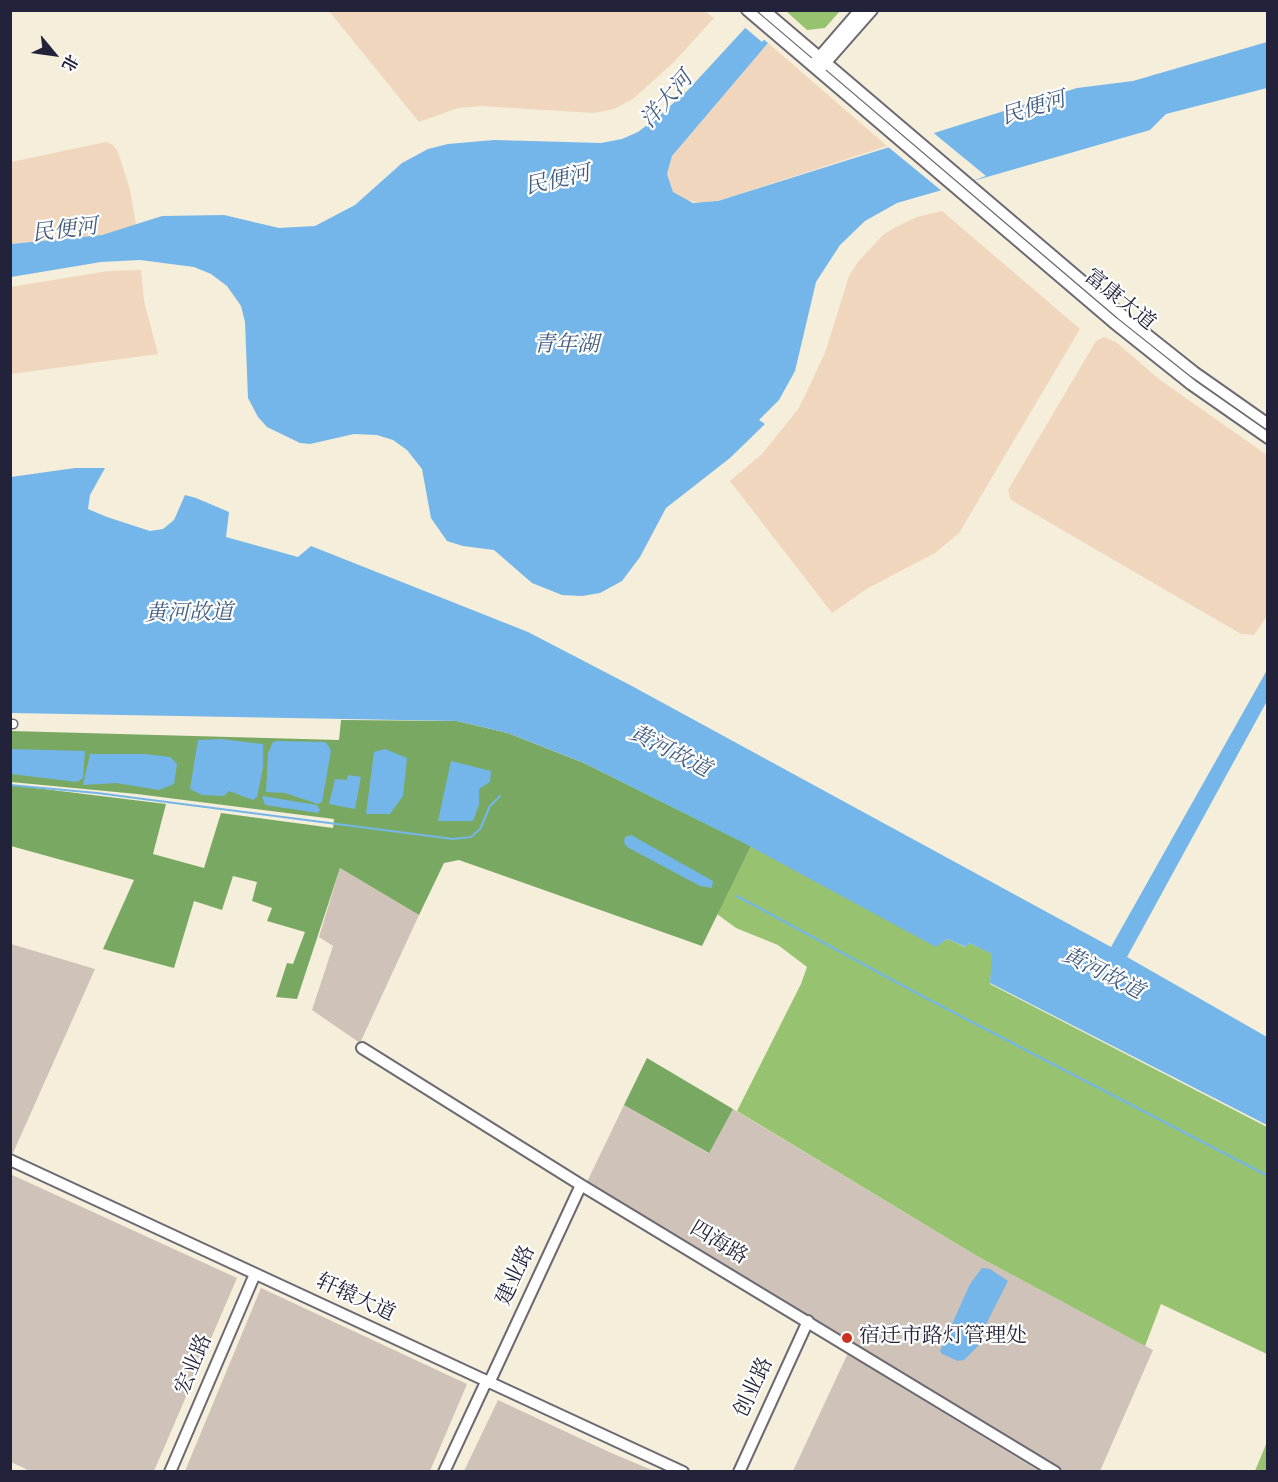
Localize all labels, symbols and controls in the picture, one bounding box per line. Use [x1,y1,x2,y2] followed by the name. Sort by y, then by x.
[24,24,84,84] north arrow
[57,51,82,75] text: 北
[636,67,700,135] water label: 洋大河
[999,88,1069,132] water label: 民便河
[523,162,593,202] water label: 民便河
[31,215,99,249] water label: 民便河
[1078,265,1160,337] street label: 富康大道
[533,333,599,359] water label: 青年湖
[145,601,233,629] water label: 黄河故道
[624,721,714,785] water label: 黄河故道
[1057,943,1147,1007] water label: 黄河故道
[685,1217,751,1271] street label: 四海路
[492,1242,542,1310] street label: 建业路
[312,1270,398,1328] street label: 轩辕大道
[859,1325,1027,1351] place label: 宿迁市路灯管理处
[171,1331,219,1399] street label: 宏业路
[840,1331,854,1345] marker: 宿迁市路灯管理处
[730,1354,780,1422] street label: 创业路

